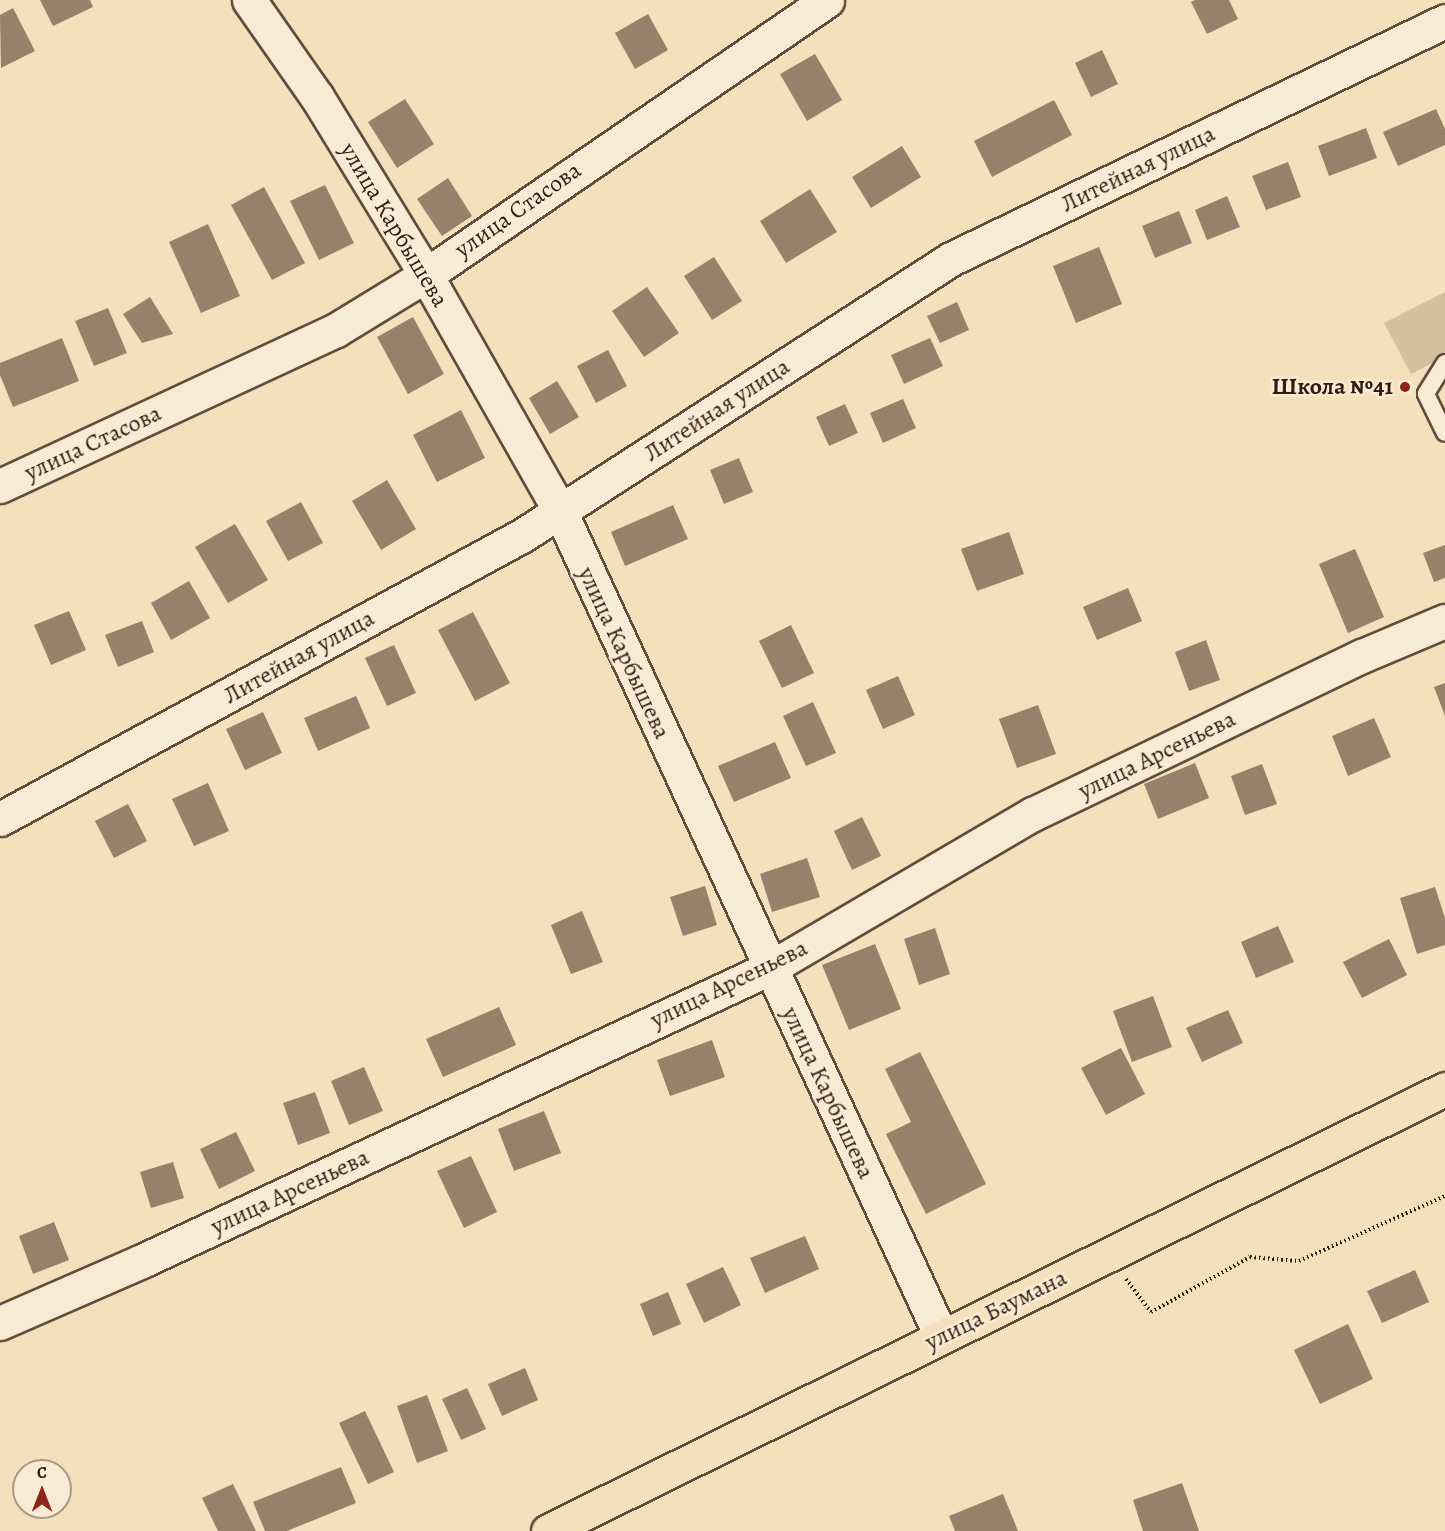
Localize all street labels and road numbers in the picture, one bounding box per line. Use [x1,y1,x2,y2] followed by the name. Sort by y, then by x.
[1056,119,1220,219] street label: Литейная улица
[334,138,454,312] street label: улица Карбышева
[449,156,587,264] street label: улица Стасова
[639,352,795,468] street label: Литейная улица
[20,399,166,487] street label: улица Стасова
[572,562,676,744] street label: улица Карбышева
[219,604,379,710] street label: Литейная улица
[1074,705,1240,805] street label: улица Арсеньева
[646,934,812,1034] street label: улица Арсеньева
[776,1002,880,1184] street label: улица Карбышева
[206,1143,374,1241] street label: улица Арсеньева
[920,1263,1072,1357] street label: улица Баумана

